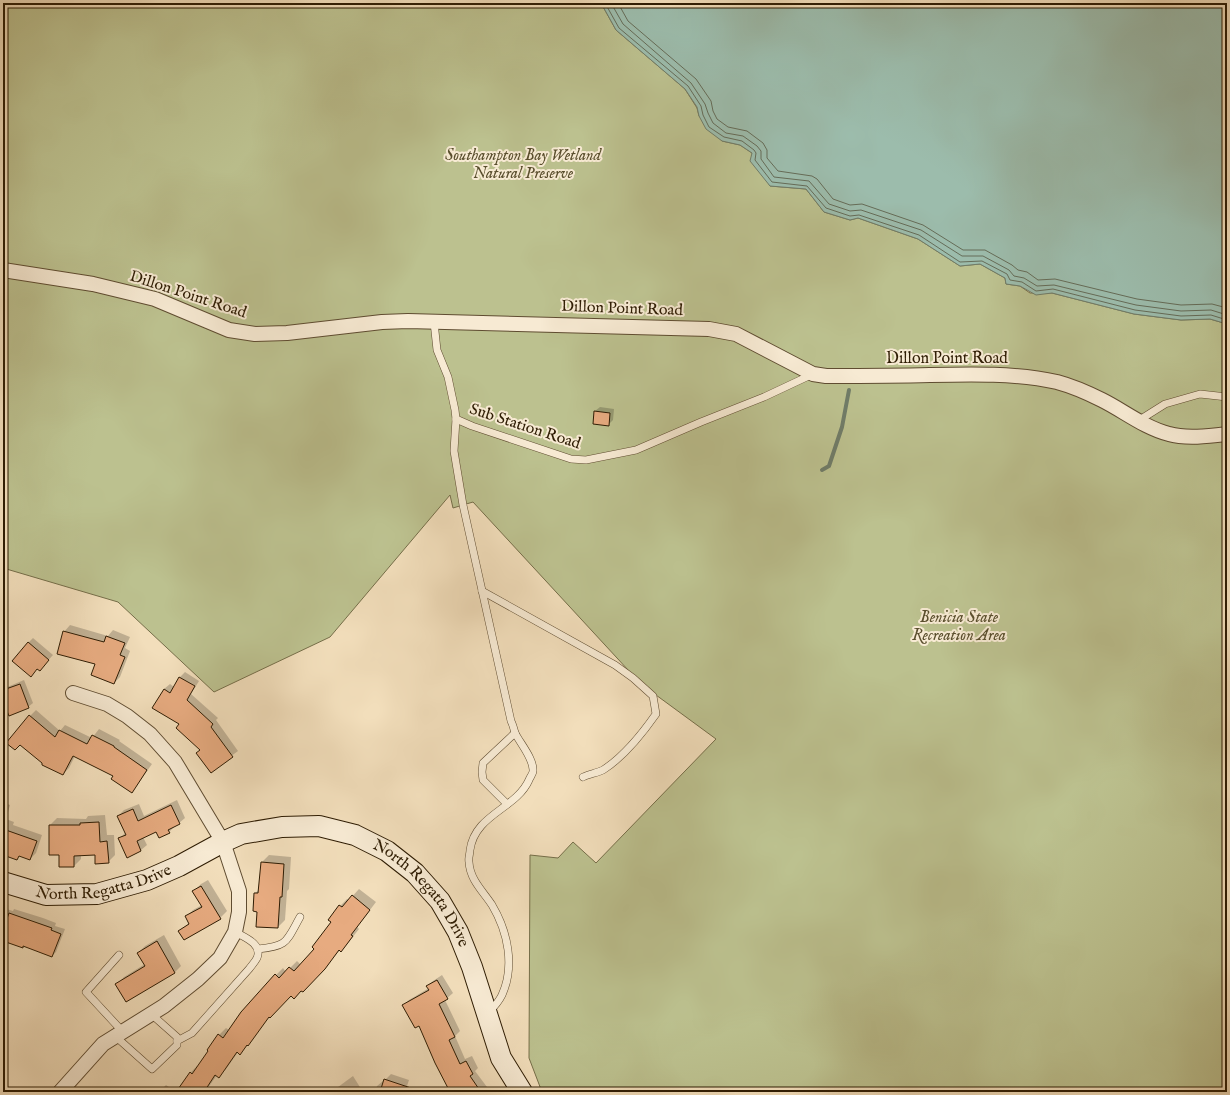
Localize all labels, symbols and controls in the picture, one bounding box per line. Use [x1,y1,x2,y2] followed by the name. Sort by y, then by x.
[445,146,603,184] park label: Southampton Bay Wetland Natural Preserve
[127,267,249,323] street label: Dillon Point Road
[561,297,684,321] street label: Dillon Point Road
[886,349,1008,369] street label: Dillon Point Road
[467,400,584,455] street label: Sub Station Road
[912,608,1006,646] park label: Benicia State Recreation Area
[369,836,473,950] street label: North Regatta Drive
[33,861,175,906] street label: North Regatta Drive

